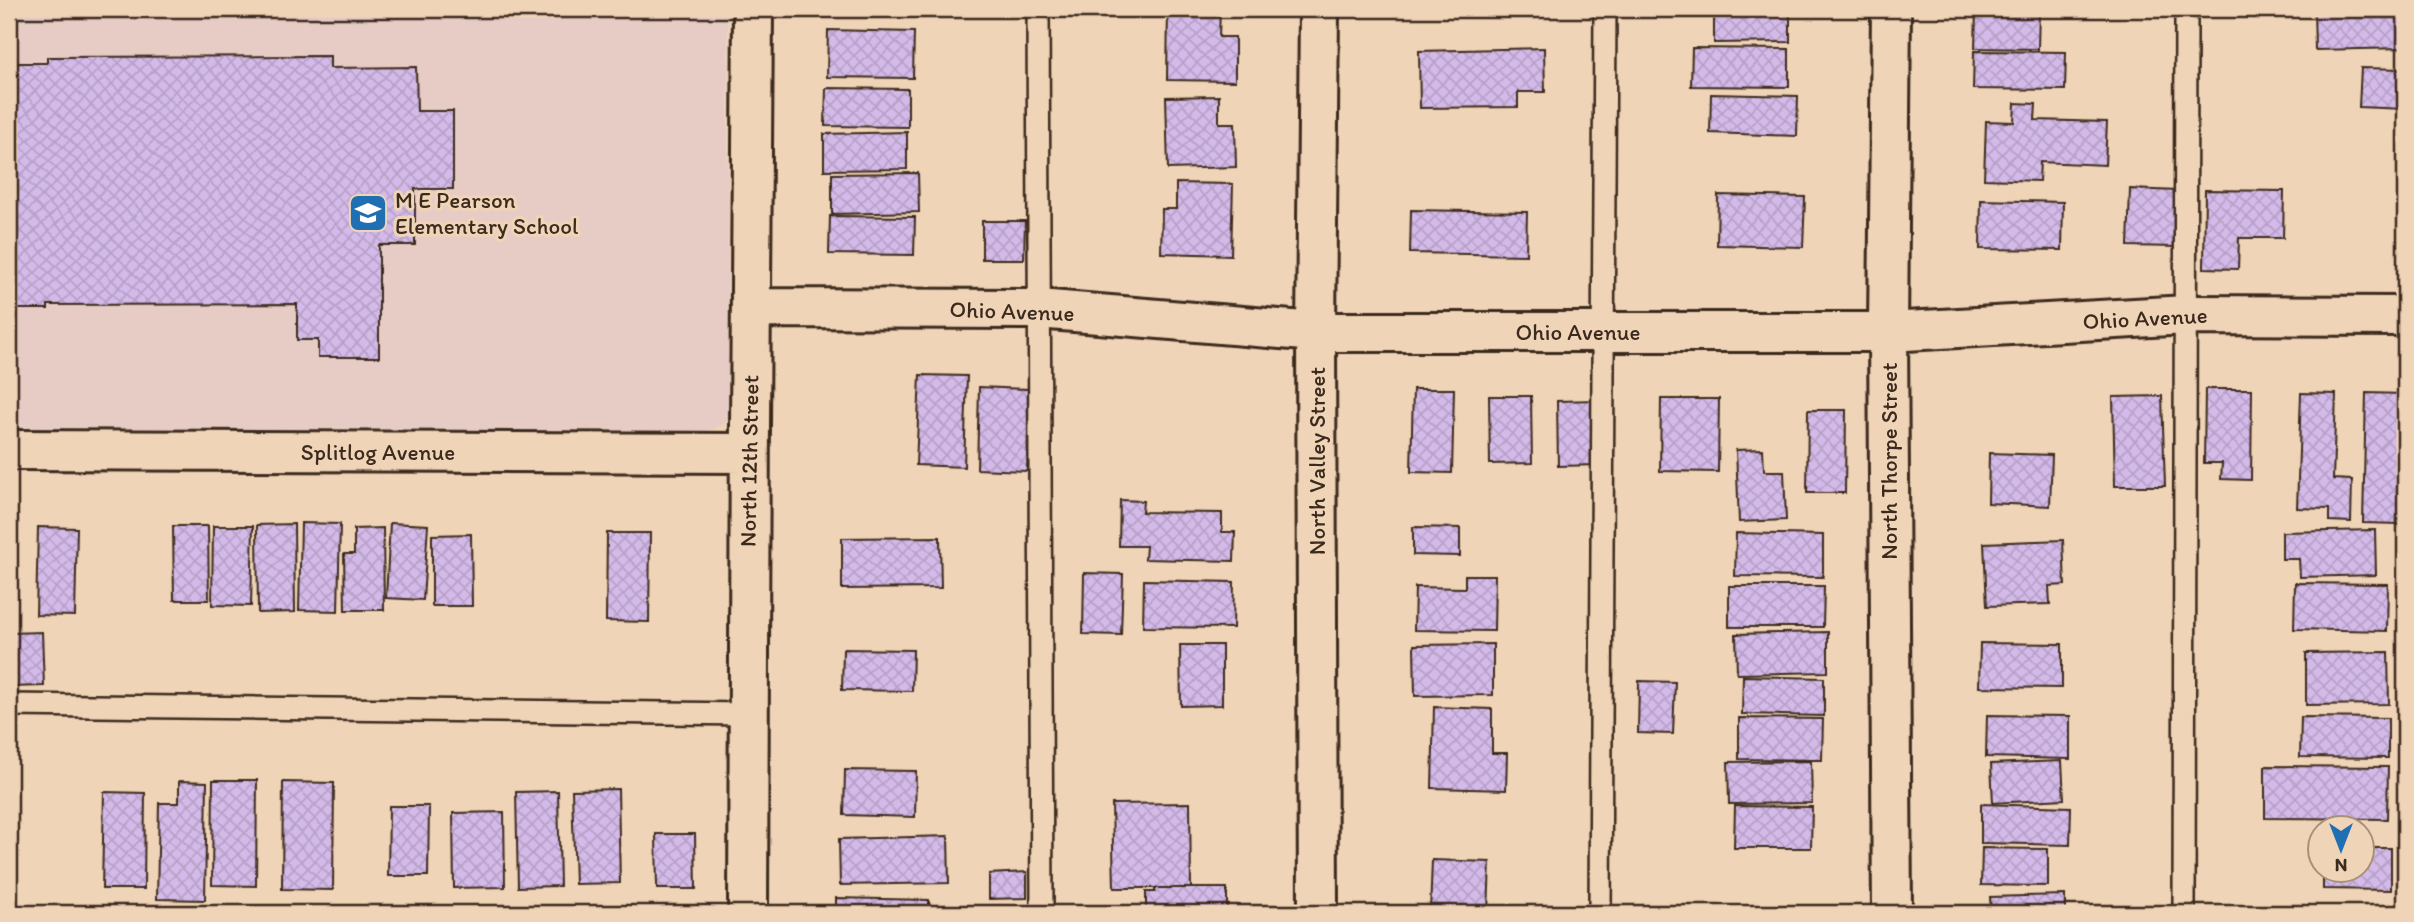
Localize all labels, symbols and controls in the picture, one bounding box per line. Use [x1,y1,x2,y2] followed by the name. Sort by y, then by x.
[395,186,579,240] place label: M E Pearson Elementary School
[347,192,389,234] school or university icon: M E Pearson Elementary School
[949,295,1075,327] street label: Ohio Avenue
[2082,301,2208,335] street label: Ohio Avenue
[1516,318,1640,346] street label: Ohio Avenue
[1875,362,1903,560] street label: North Thorpe Street
[1303,367,1331,555] street label: North Valley Street
[734,374,765,547] street label: North 12th Street
[301,438,455,466] street label: Splitlog Avenue
[2306,814,2376,884] north arrow
[2335,854,2347,877] text: N

